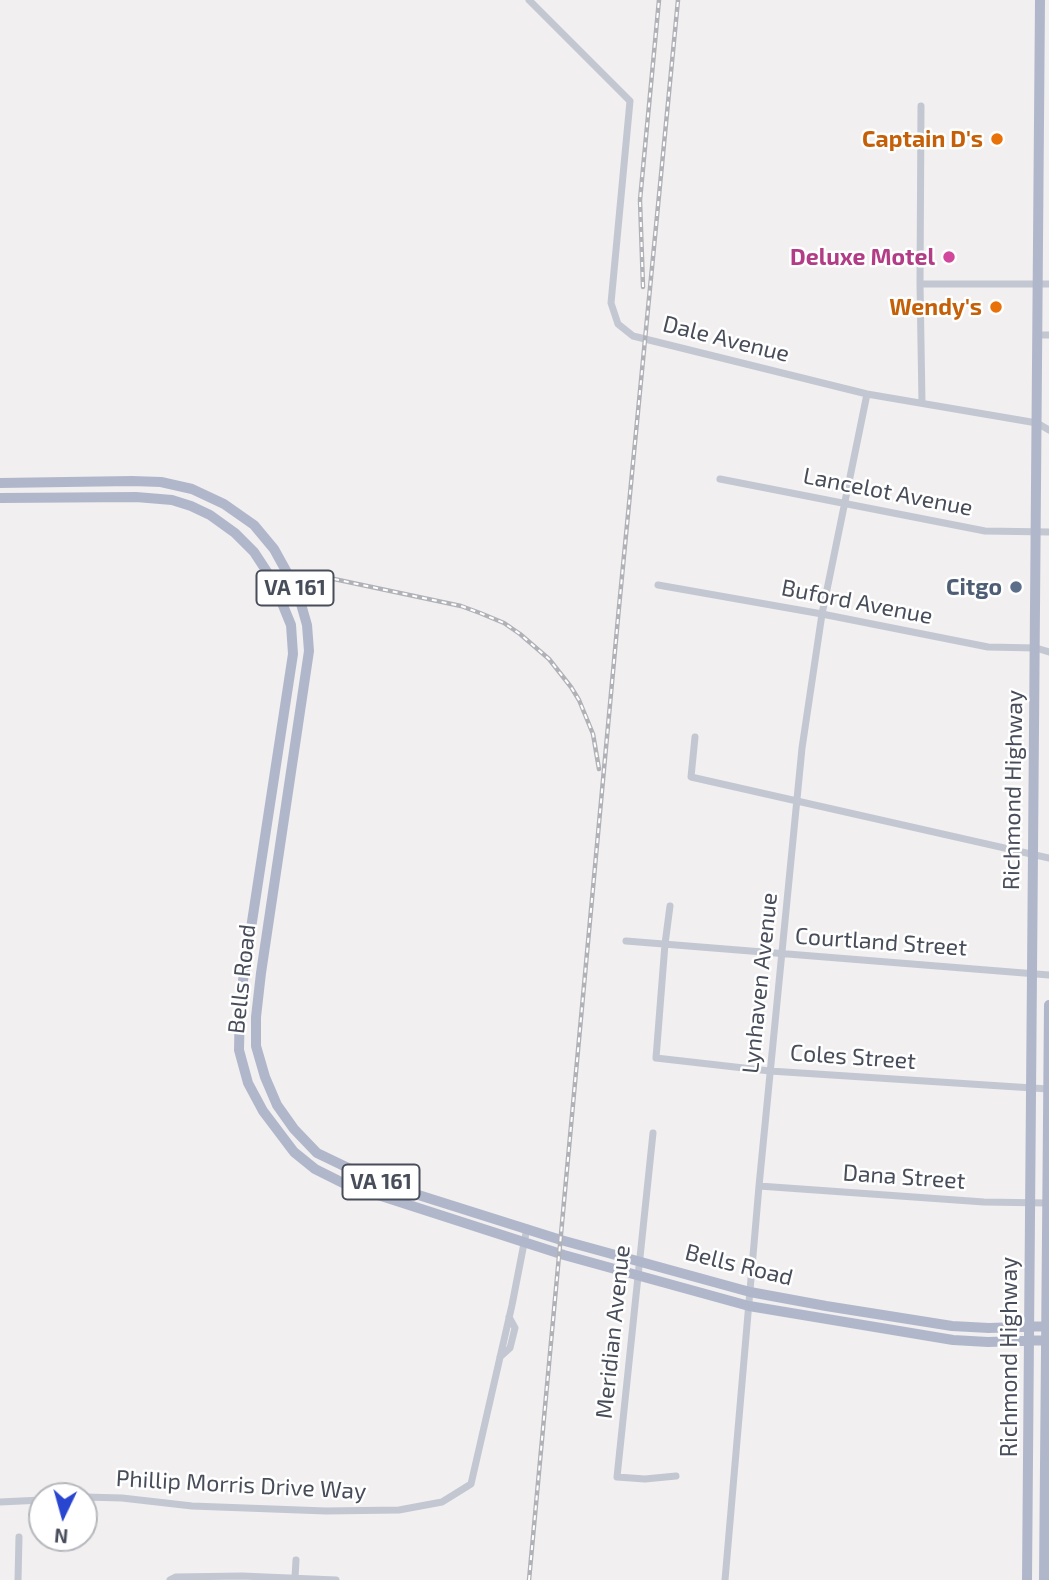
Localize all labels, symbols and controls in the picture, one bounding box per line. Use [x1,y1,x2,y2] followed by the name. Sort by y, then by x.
[862,125,983,153] place label: Captain D's
[989,131,1005,147] marker: Captain D's
[790,243,935,271] place label: Deluxe Motel
[941,249,957,265] marker: Deluxe Motel
[889,293,982,321] place label: Wendy's
[988,299,1004,315] marker: Wendy's
[660,310,792,368] street label: Dale Avenue
[801,462,975,522] street label: Lancelot Avenue
[256,570,334,606] road number: VA 161
[946,573,1002,601] place label: Citgo
[779,574,935,630] street label: Buford Avenue
[1008,579,1024,595] marker: Citgo
[997,690,1029,890] street label: Richmond Highway
[737,891,783,1075] street label: Lynhaven Avenue
[794,922,968,962] street label: Courtland Street
[223,923,261,1035] street label: Bells Road
[789,1039,917,1075] street label: Coles Street
[842,1159,966,1195] street label: Dana Street
[342,1164,420,1200] road number: VA 161
[682,1238,796,1292] street label: Bells Road
[590,1244,636,1420] street label: Meridian Avenue
[995,1257,1023,1457] street label: Richmond Highway
[115,1465,367,1505] street label: Phillip Morris Drive Way
[28,1482,98,1552] north arrow
[53,1524,69,1548] text: N

